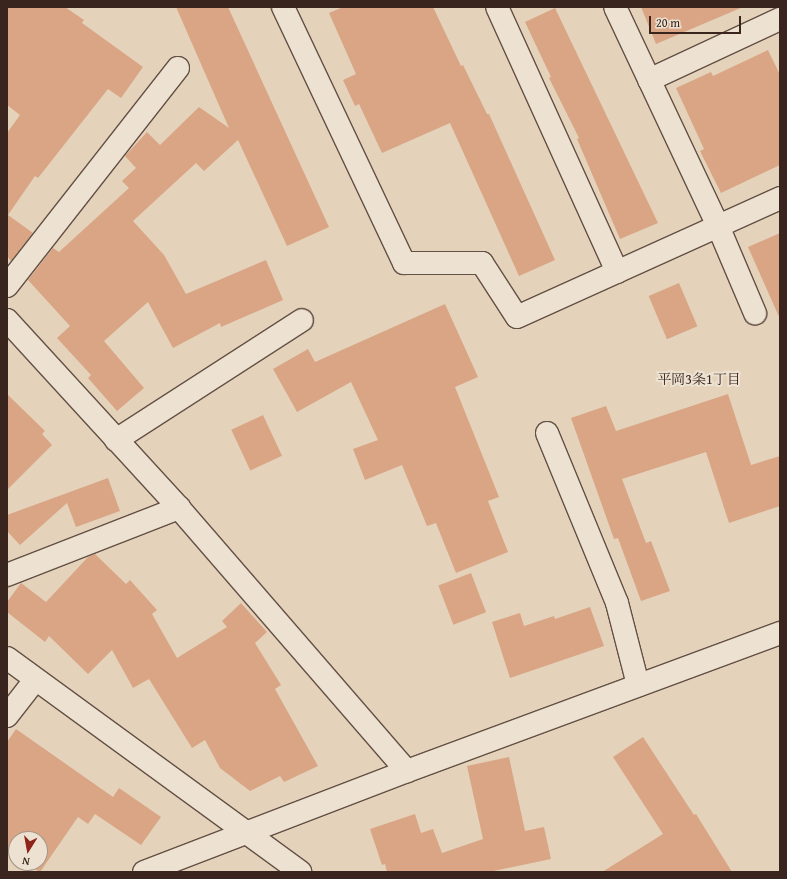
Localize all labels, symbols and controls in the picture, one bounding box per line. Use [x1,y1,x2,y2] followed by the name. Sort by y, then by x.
[651,8,743,34] scale bar
[656,14,680,31] text: 20 m
[657,371,741,387] district label: 平岡3条1丁目
[8,831,48,871] north arrow
[21,853,31,870] text: N

